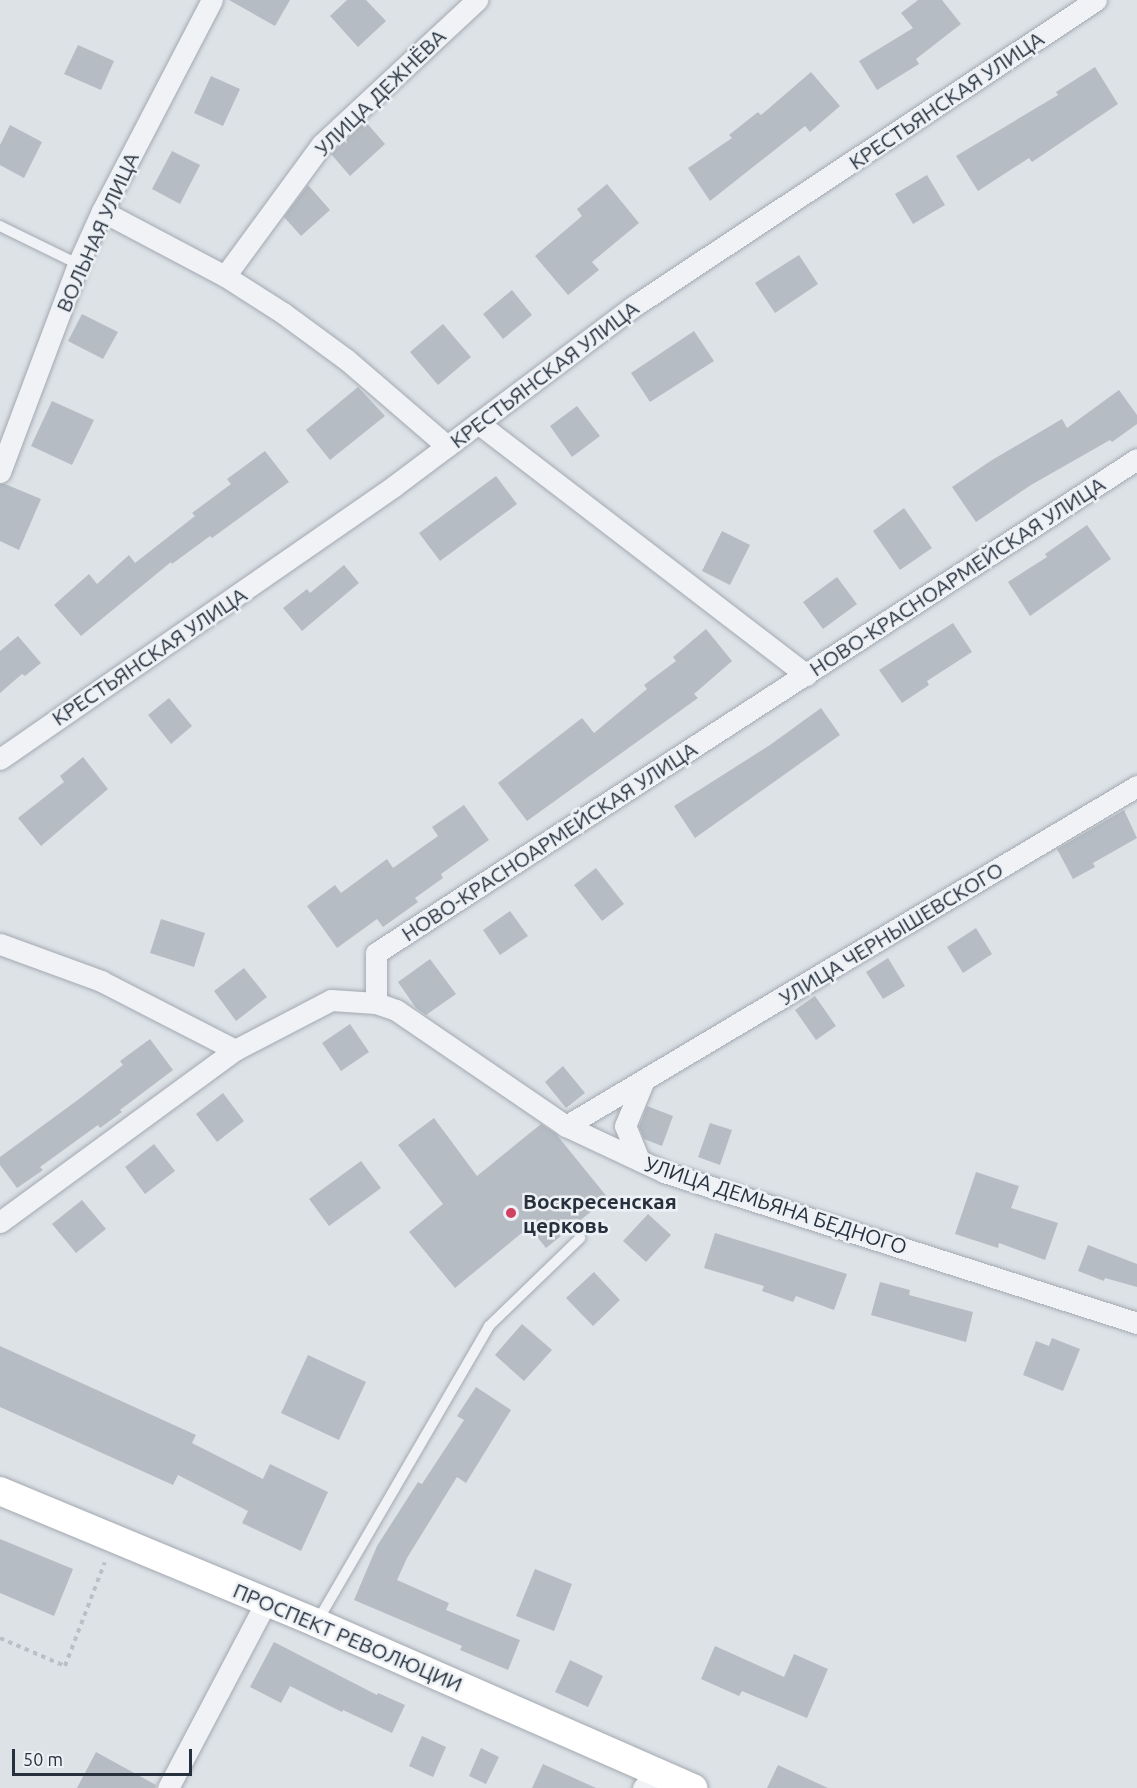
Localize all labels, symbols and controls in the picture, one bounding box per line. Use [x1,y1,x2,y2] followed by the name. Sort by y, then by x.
[309,23,451,161] street label: УЛИЦА ДЕЖНЁВА
[844,25,1048,175] street label: КРЕСТЬЯНСКАЯ УЛИЦА
[50,148,144,316] street label: ВОЛЬНАЯ УЛИЦА
[445,295,643,453] street label: КРЕСТЬЯНСКАЯ УЛИЦА
[805,471,1109,681] street label: НОВО-КРАСНОАРМЕЙСКАЯ УЛИЦА
[47,581,251,731] street label: КРЕСТЬЯНСКАЯ УЛИЦА
[397,736,701,946] street label: НОВО-КРАСНОАРМЕЙСКАЯ УЛИЦА
[774,856,1008,1010] street label: УЛИЦА ЧЕРНЫШЕВСКОГО
[642,1151,910,1259] street label: УЛИЦА ДЕМЬЯНА БЕДНОГО
[523,1188,677,1238] place label: Воскресенская церковь
[504,1206,518,1220] marker: Воскресенская церковь
[230,1577,466,1697] street label: ПРОСПЕКТ РЕВОЛЮЦИИ
[15,1737,195,1775] scale bar
[23,1749,63,1769] text: 50 m

